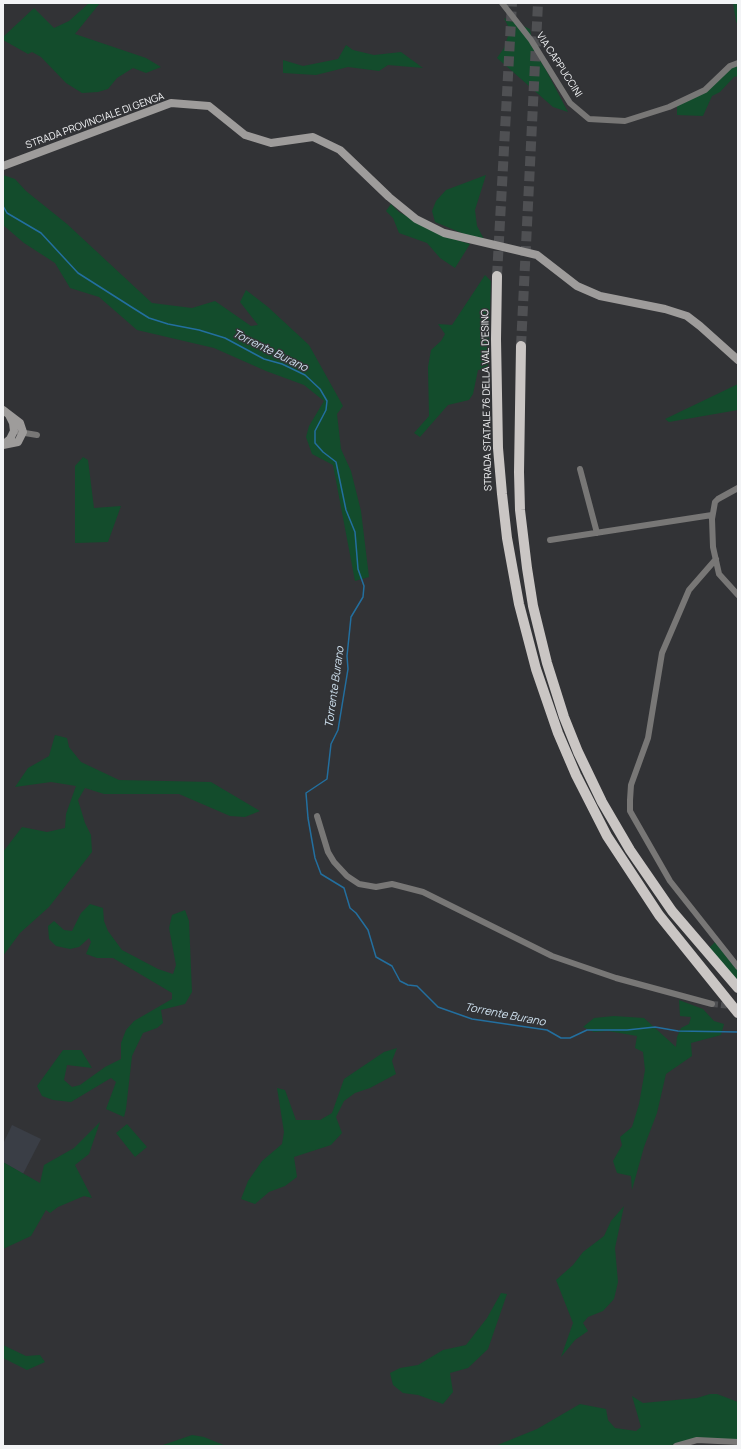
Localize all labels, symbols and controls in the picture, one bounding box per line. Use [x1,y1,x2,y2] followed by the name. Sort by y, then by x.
[534,30,584,100] street label: VIA CAPPUCCINI
[24,90,166,152] street label: STRADA PROVINCIALE DI GENGA
[479,309,495,491] street label: STRADA STATALE 76 DELLA VAL D'ESINO
[230,327,310,375] water label: Torrente Burano
[323,646,347,728] water label: Torrente Burano
[464,1001,546,1029] water label: Torrente Burano

